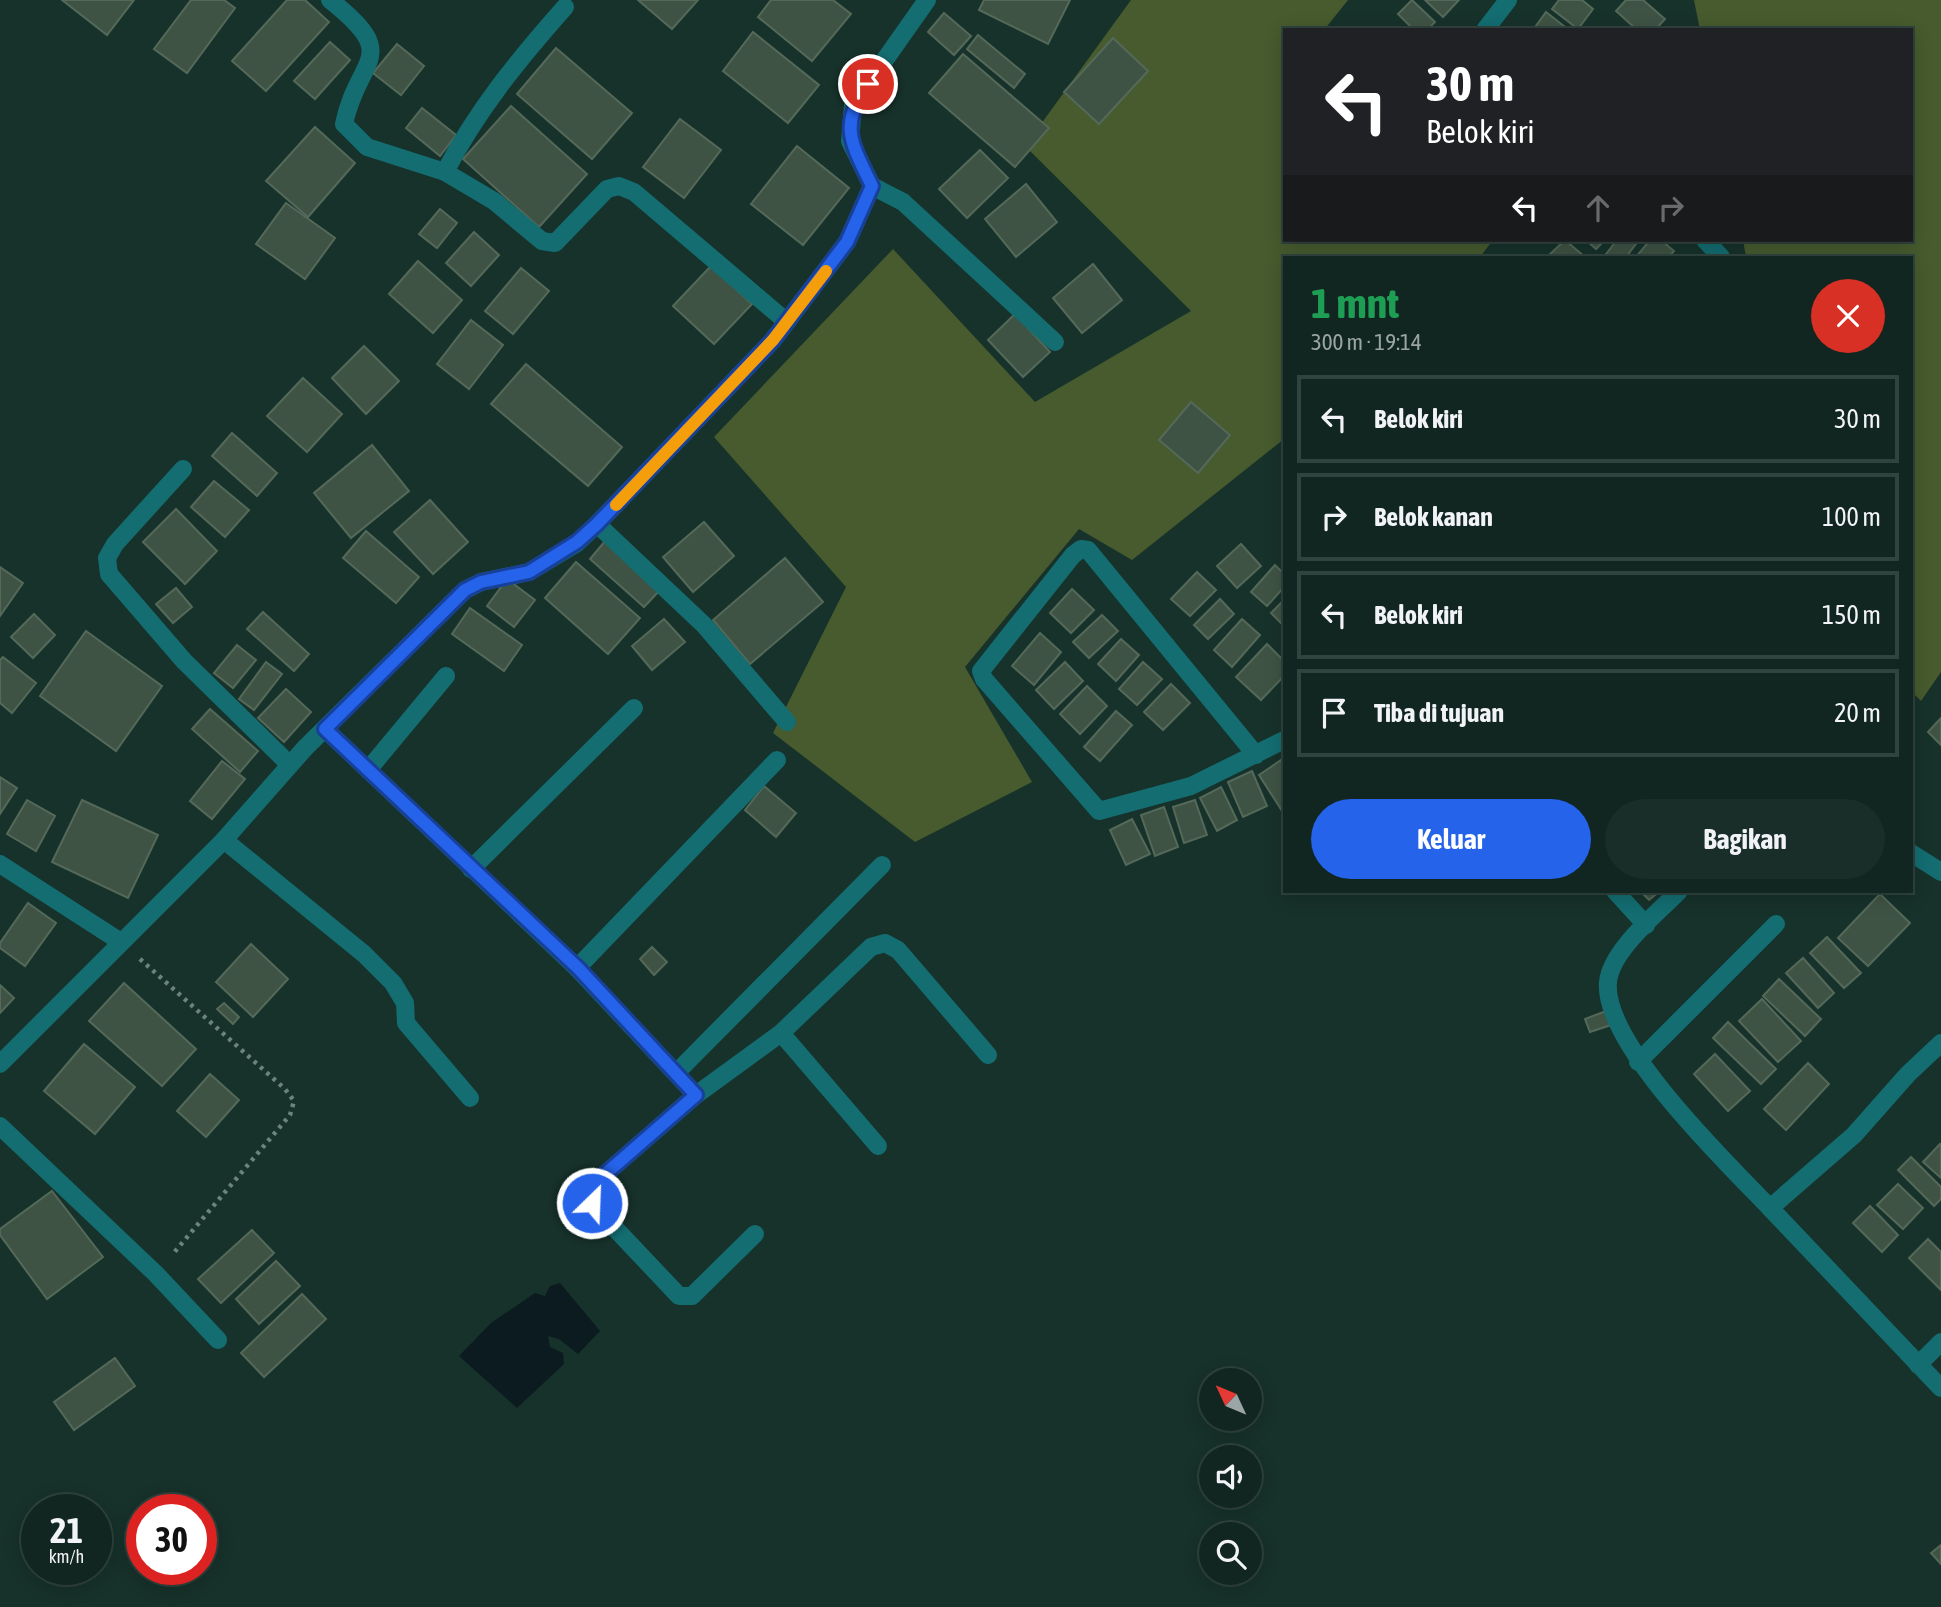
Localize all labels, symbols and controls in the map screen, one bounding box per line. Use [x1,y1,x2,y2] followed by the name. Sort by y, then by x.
[838,54,898,114] pin
[1426,55,1514,111] text: 30 m
[1311,56,1402,147] icon: left
[849,65,887,103] icon: arrive
[1426,113,1535,150] text: Belok kiri
[1506,189,1544,227] icon: left
[1579,189,1617,227] icon: ahead
[1652,189,1690,227] icon: right
[1311,279,1399,327] text: 1 mnt
[1811,279,1885,353] button: close
[1311,329,1422,355] text: 300 m · 19:14
[1315,400,1353,438] icon: left
[1374,404,1463,434] text: Belok kiri
[1834,404,1881,434] text: 30 m
[1315,498,1353,536] icon: right
[1374,502,1493,532] text: Belok kanan
[1822,502,1881,532] text: 100 m
[1315,596,1353,634] icon: left
[1374,600,1463,630] text: Belok kiri
[1822,600,1881,630] text: 150 m
[1315,694,1353,732] icon: arrive
[1374,698,1504,728] text: Tiba di tujuan
[1834,698,1881,728] text: 20 m
[1311,799,1591,879] button: Keluar
[1605,799,1885,879] button: Bagikan
[555,1166,629,1240] position arrow
[1199,1368,1262,1432] north arrow
[1199,1368,1262,1585] map controls
[1199,1445,1262,1508] button: sound
[126,1494,217,1585] speed limit sign: 30
[50,1510,83,1550] text: 21
[1199,1522,1262,1585] button: search
[49,1546,84,1567] text: km/h

